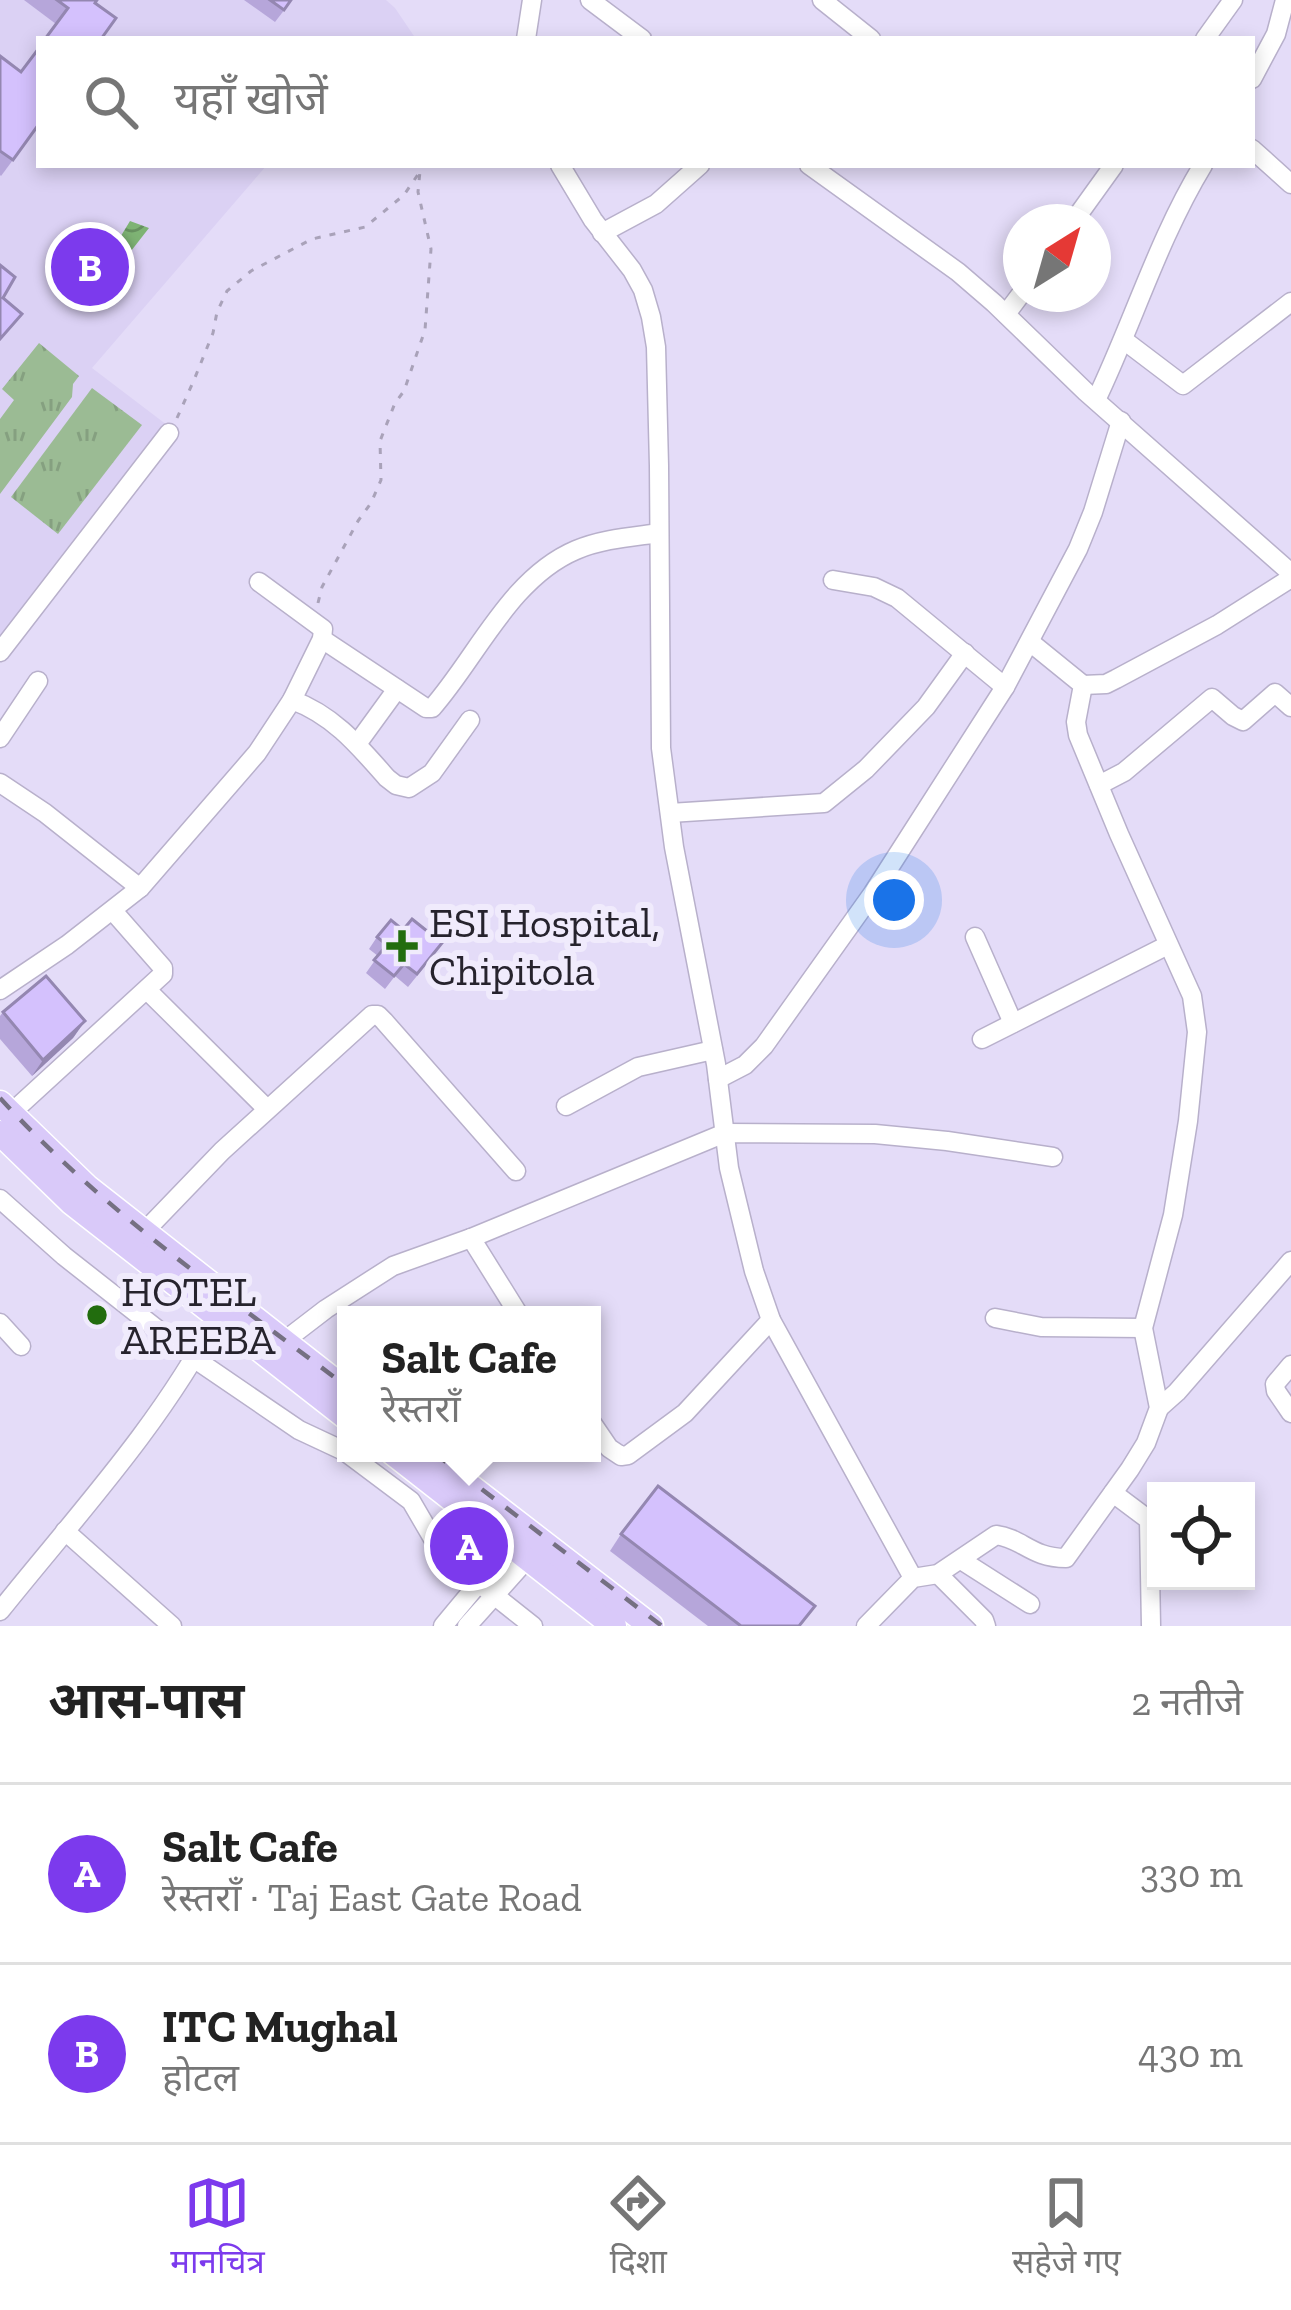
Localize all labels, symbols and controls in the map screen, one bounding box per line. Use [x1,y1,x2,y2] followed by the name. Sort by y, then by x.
[36,36,1255,168] search box
[78,69,144,135] icon: search
[174,72,328,126] text: यहाँ खोजें
[1003,204,1111,312] north arrow
[51,222,129,312] pin: B
[864,870,924,930] your location
[429,897,660,996] place label: ESI Hospital, Chipitola
[386,930,418,962] marker: ESI Hospital, Chipitola
[121,1266,276,1365] place label: HOTEL AREEBA
[84,1302,110,1328] marker: HOTEL AREEBA
[337,1306,601,1462] popup
[381,1331,557,1385] text: Salt Cafe
[381,1385,461,1432] text: रेस्तराँ
[1147,1482,1255,1590] map controls
[1147,1482,1255,1590] button: locate
[430,1501,508,1591] pin: A
[48,1670,244,1731] text: आस-पास
[1131,1678,1243,1725] text: 2 नतीजे
[162,1820,338,1874] text: Salt Cafe
[74,1850,100,1897] text: A
[1140,1850,1243,1897] text: 330 m
[162,1874,582,1921] text: रेस्तराँ · Taj East Gate Road
[162,2000,398,2054] text: ITC Mughal
[75,2030,99,2077] text: B
[1138,2030,1243,2077] text: 430 m
[162,2054,239,2101] text: होटल
[170,2170,265,2286] tab: मानचित्र
[605,2170,671,2286] tab: दिशा
[1012,2170,1121,2286] tab: सहेजे गए

